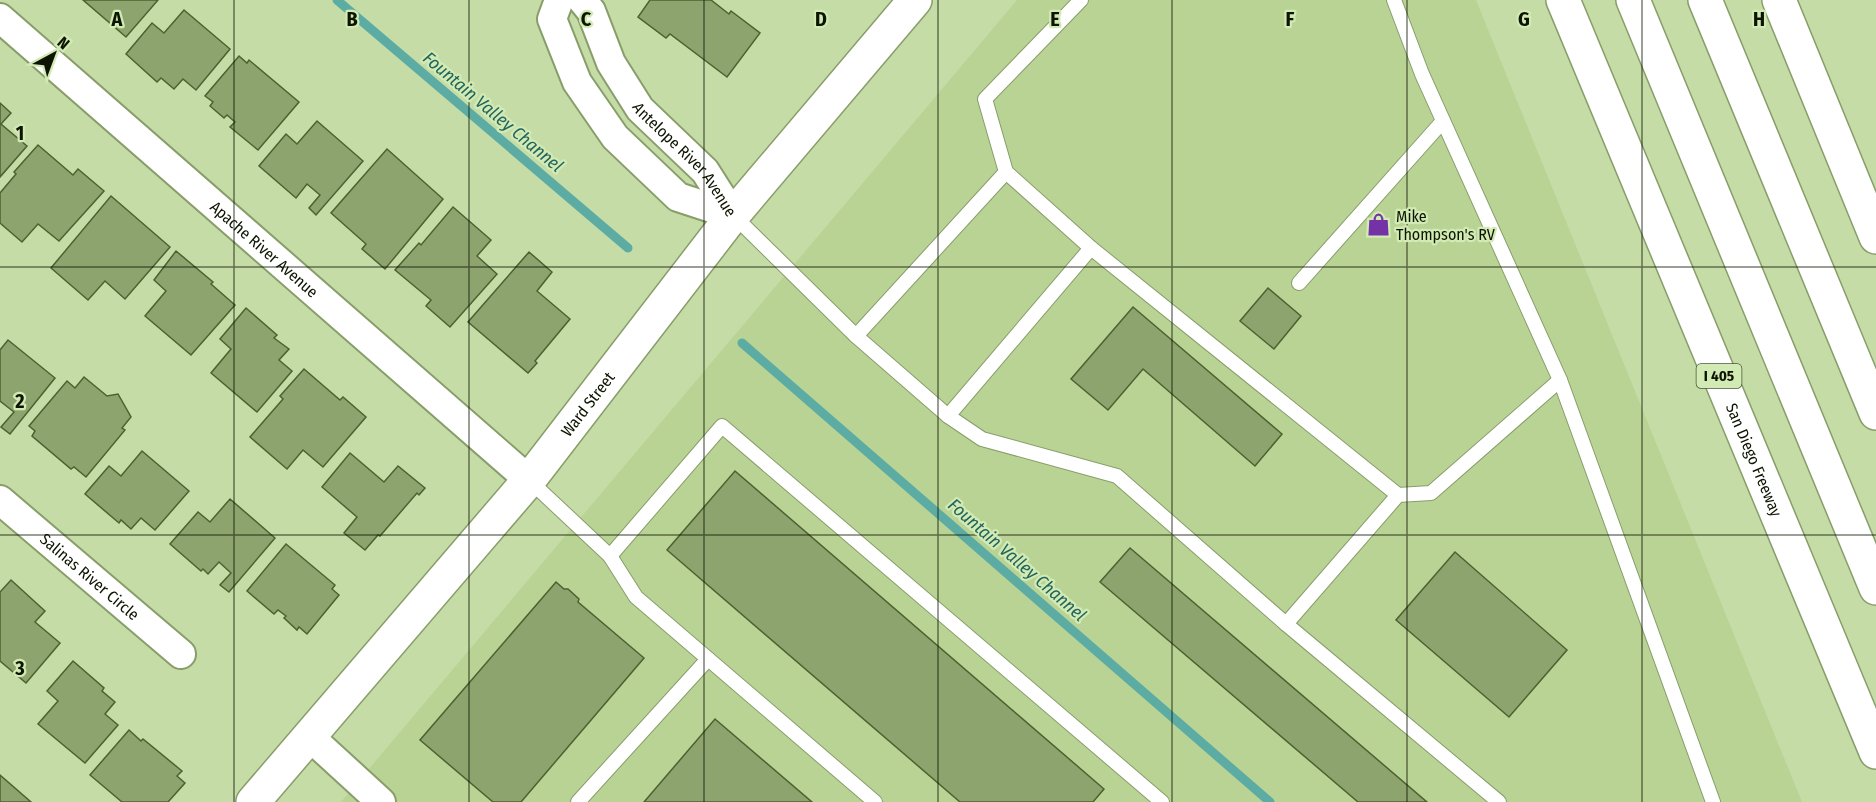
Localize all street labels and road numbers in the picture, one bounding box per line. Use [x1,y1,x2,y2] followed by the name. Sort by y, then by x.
[628,99,740,220] street label: Antelope River Avenue
[206,197,322,301] street label: Apache River Avenue
[1696,364,1742,388] road number: I 405
[557,368,619,440] street label: Ward Street
[1722,400,1786,520] street label: San Diego Freeway
[36,529,143,624] street label: Salinas River Circle

